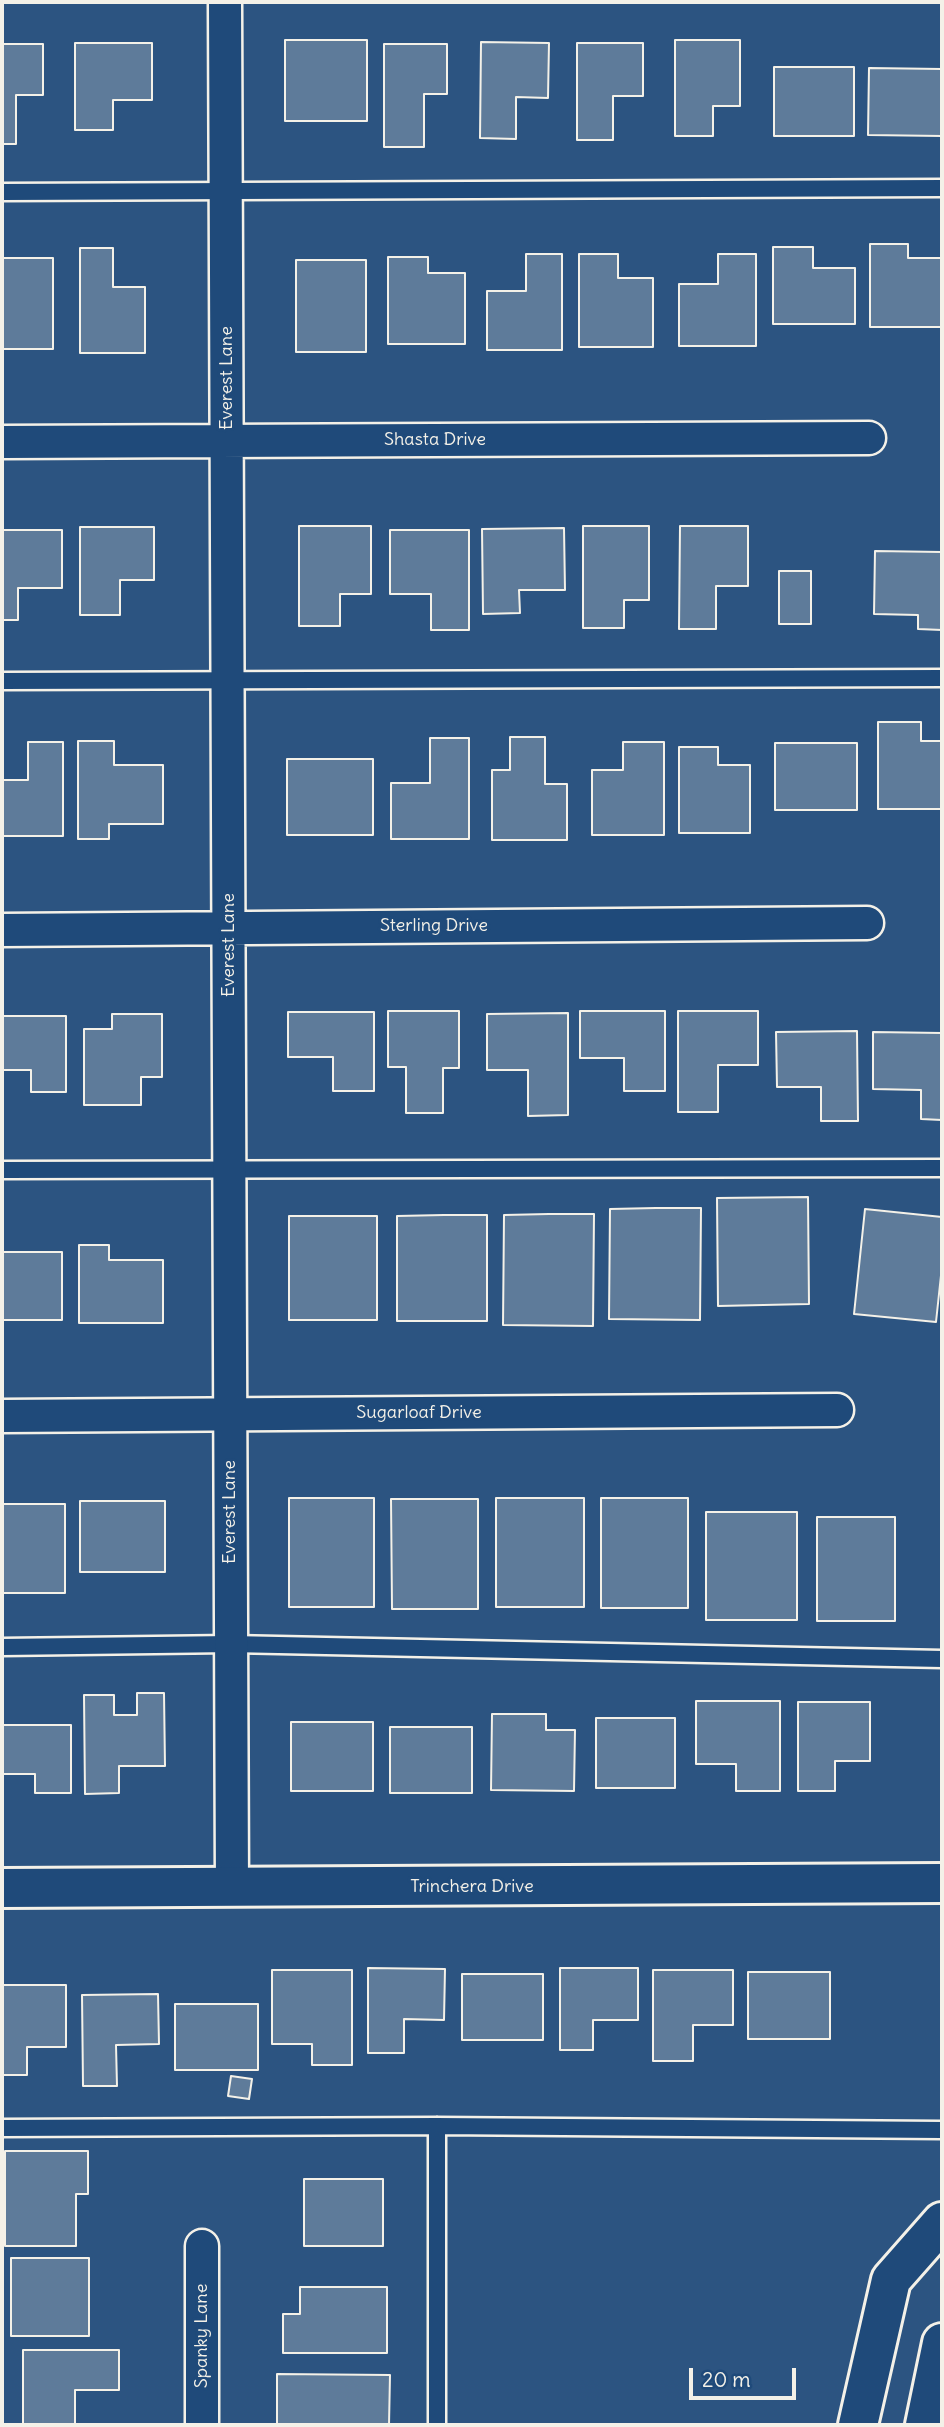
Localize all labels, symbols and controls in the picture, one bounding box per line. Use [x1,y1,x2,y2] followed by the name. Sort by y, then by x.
[216,326,238,430] street label: Everest Lane
[384,429,486,451] street label: Shasta Drive
[218,893,240,997] street label: Everest Lane
[380,915,488,937] street label: Sterling Drive
[356,1402,482,1424] street label: Sugarloaf Drive
[219,1460,241,1564] street label: Everest Lane
[410,1876,534,1898] street label: Trinchera Drive
[191,2284,213,2388] street label: Spanky Lane
[692,2354,799,2398] scale bar
[702,2366,751,2393] text: 20 m

